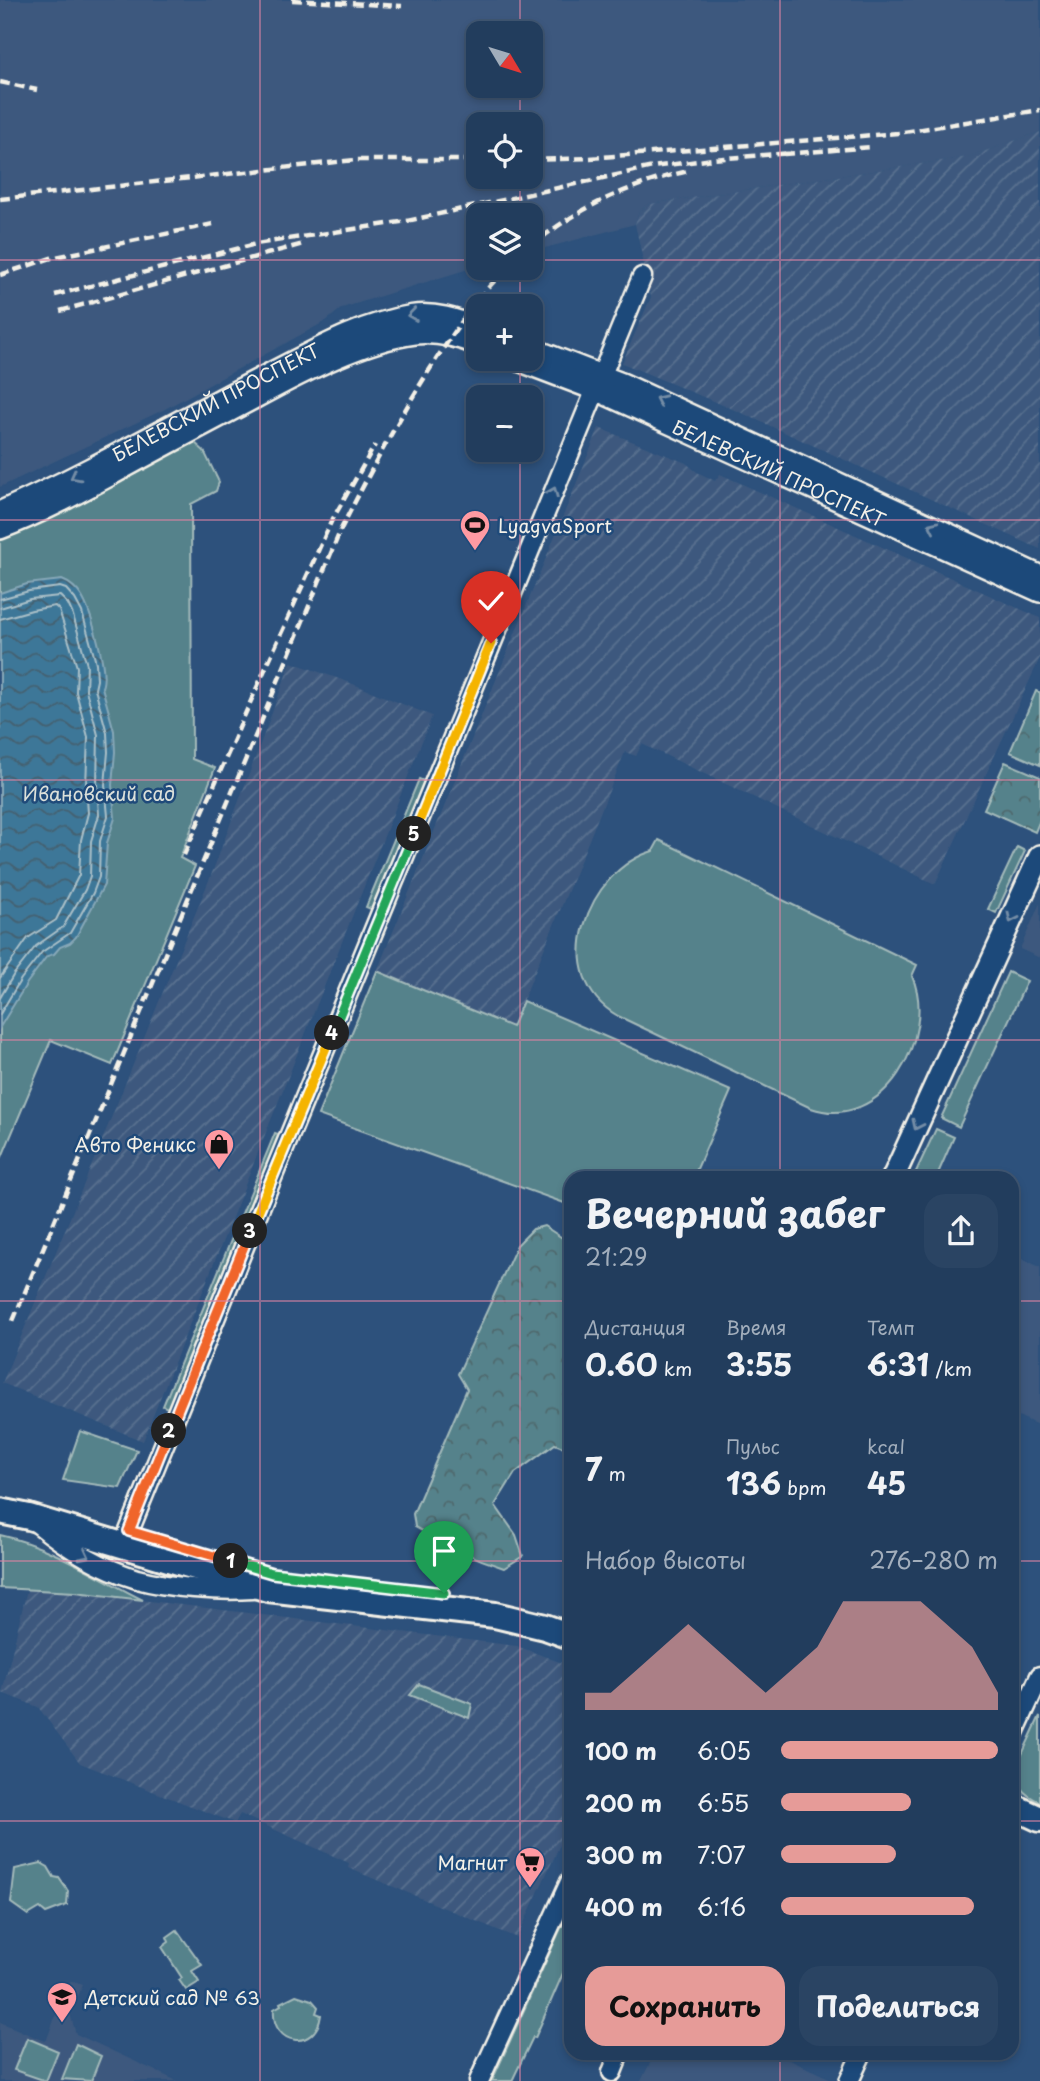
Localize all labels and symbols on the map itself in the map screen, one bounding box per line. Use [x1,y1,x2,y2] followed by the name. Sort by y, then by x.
[466,21,542,98] north arrow
[406,308,417,323] one-way arrow
[107,335,324,468] street label: БЕЛЕВСКИЙ ПРОСПЕКТ
[655,395,667,409] one-way arrow
[668,412,890,533] street label: БЕЛЕВСКИЙ ПРОСПЕКТ
[70,468,82,482] one-way arrow
[544,487,558,499] one-way arrow
[458,508,492,552] sports icon: LyagvaSport
[498,511,612,539] place label: LyagvaSport
[928,521,940,535] one-way arrow
[461,571,521,643] pin
[23,779,175,807] park label: Ивановский сад
[396,816,432,852] pin: 5
[1006,911,1020,923] one-way arrow
[314,1016,350,1050] pin: 4
[911,1118,925,1130] one-way arrow
[202,1127,236,1171] shop icon: Авто Феникс
[75,1130,196,1158] place label: Авто Феникс
[232,1214,268,1248] pin: 3
[152,1414,186,1448] pin: 2
[414,1521,474,1593] pin
[214,1544,248,1578] pin: 1
[78,1546,90,1560] one-way arrow
[513,1845,547,1889] supermarket icon: Магнит
[437,1848,508,1876] place label: Магнит
[45,1980,79,2024] school or university icon: Детский сад № 63
[84,1983,260,2011] place label: Детский сад № 63

